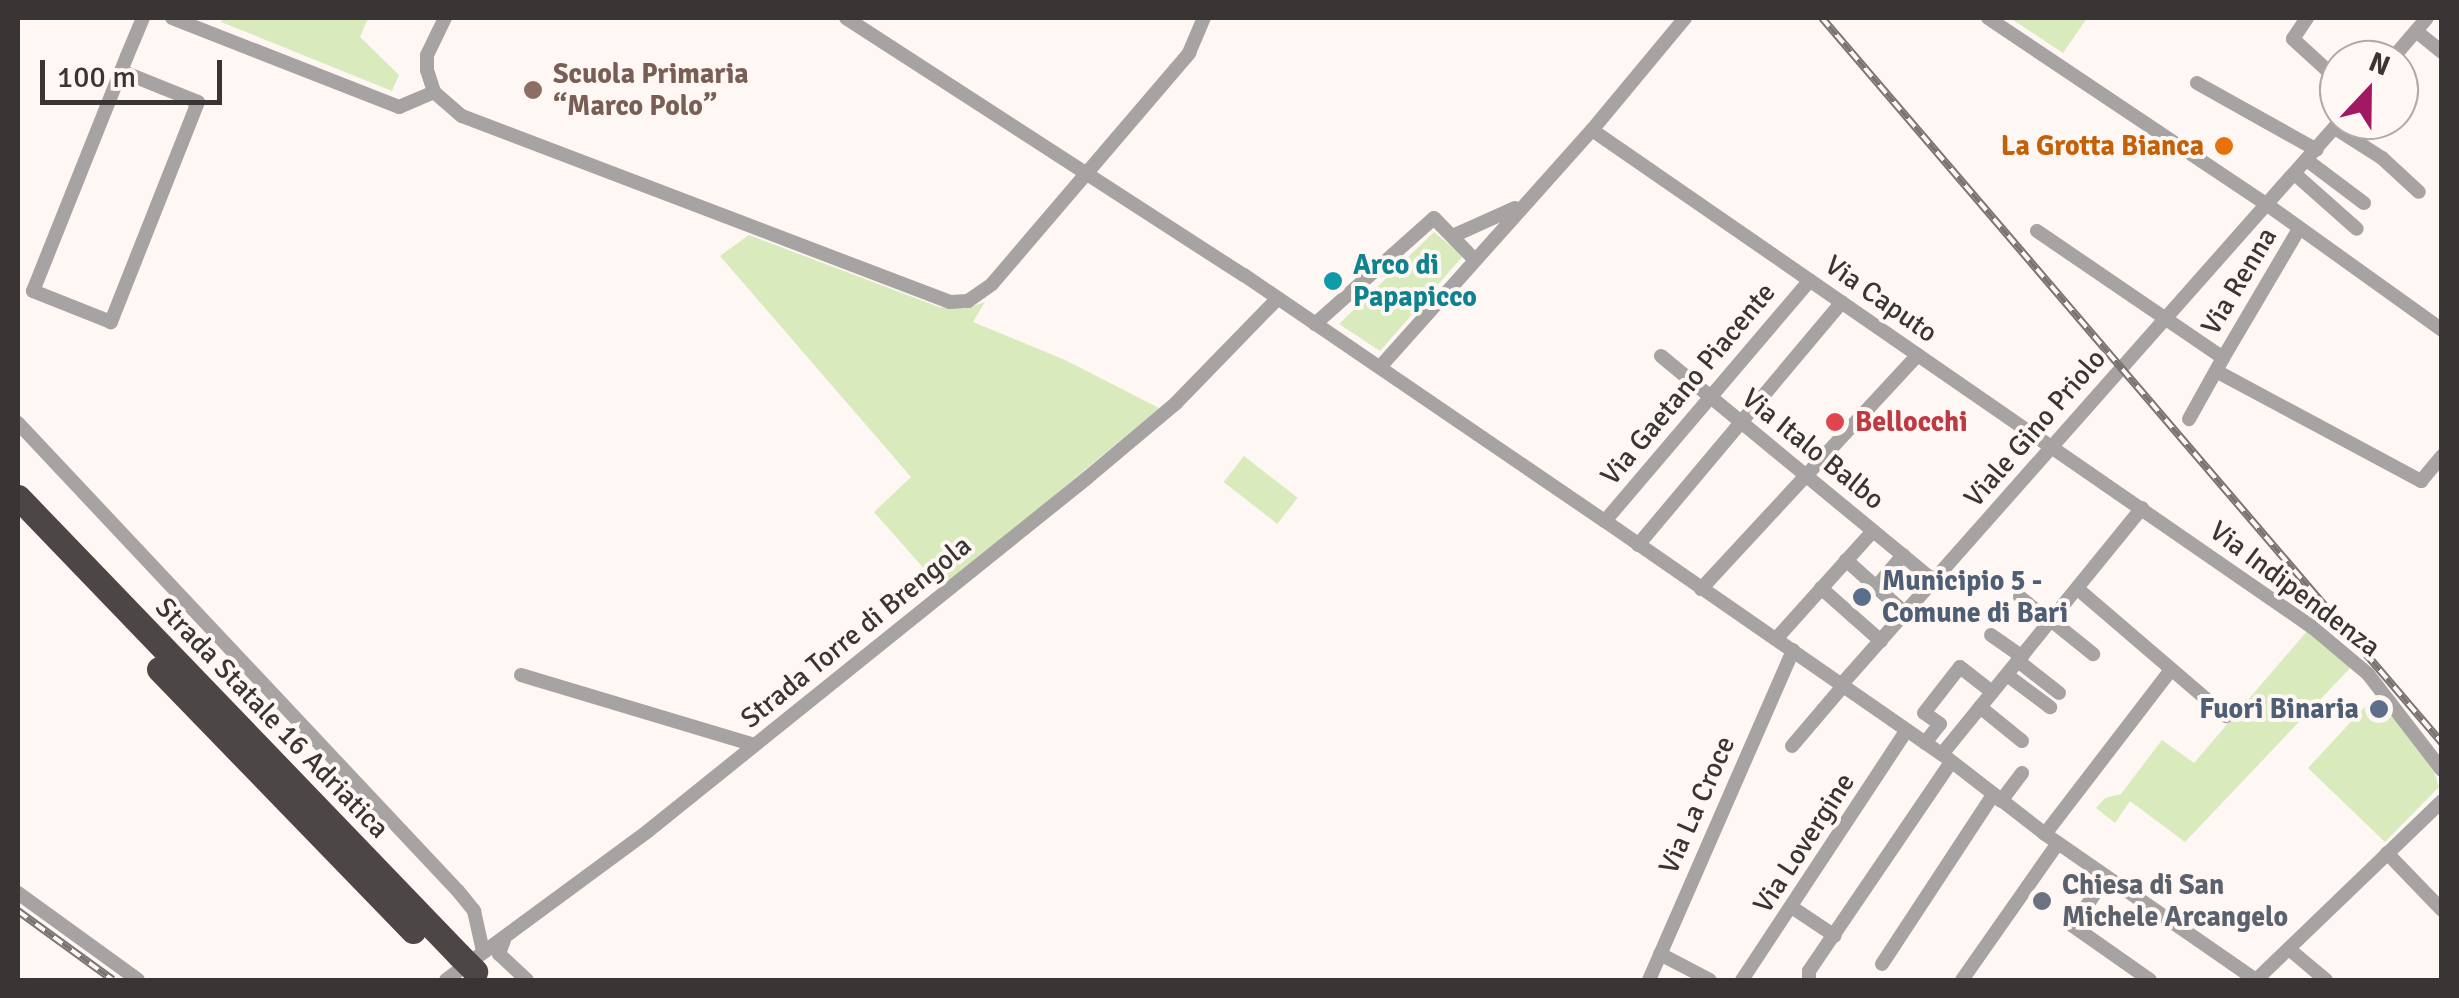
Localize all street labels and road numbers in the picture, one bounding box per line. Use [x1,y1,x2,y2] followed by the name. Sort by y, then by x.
[2194,221,2284,341] street label: Via Renna
[1818,248,1944,350] street label: Via Caputo
[1594,276,1782,492] street label: Via Gaetano Piacente
[1957,342,2113,514] street label: Viale Gino Priolo
[1735,381,1891,517] street label: Via Italo Balbo
[2203,514,2387,664] street label: Via Indipendenza
[734,529,978,735] street label: Strada Torre di Brengola
[148,591,396,845] street label: Strada Statale 16 Adriatica
[1652,731,1742,879] street label: Via La Croce
[1746,767,1862,919] street label: Via Lovergine

